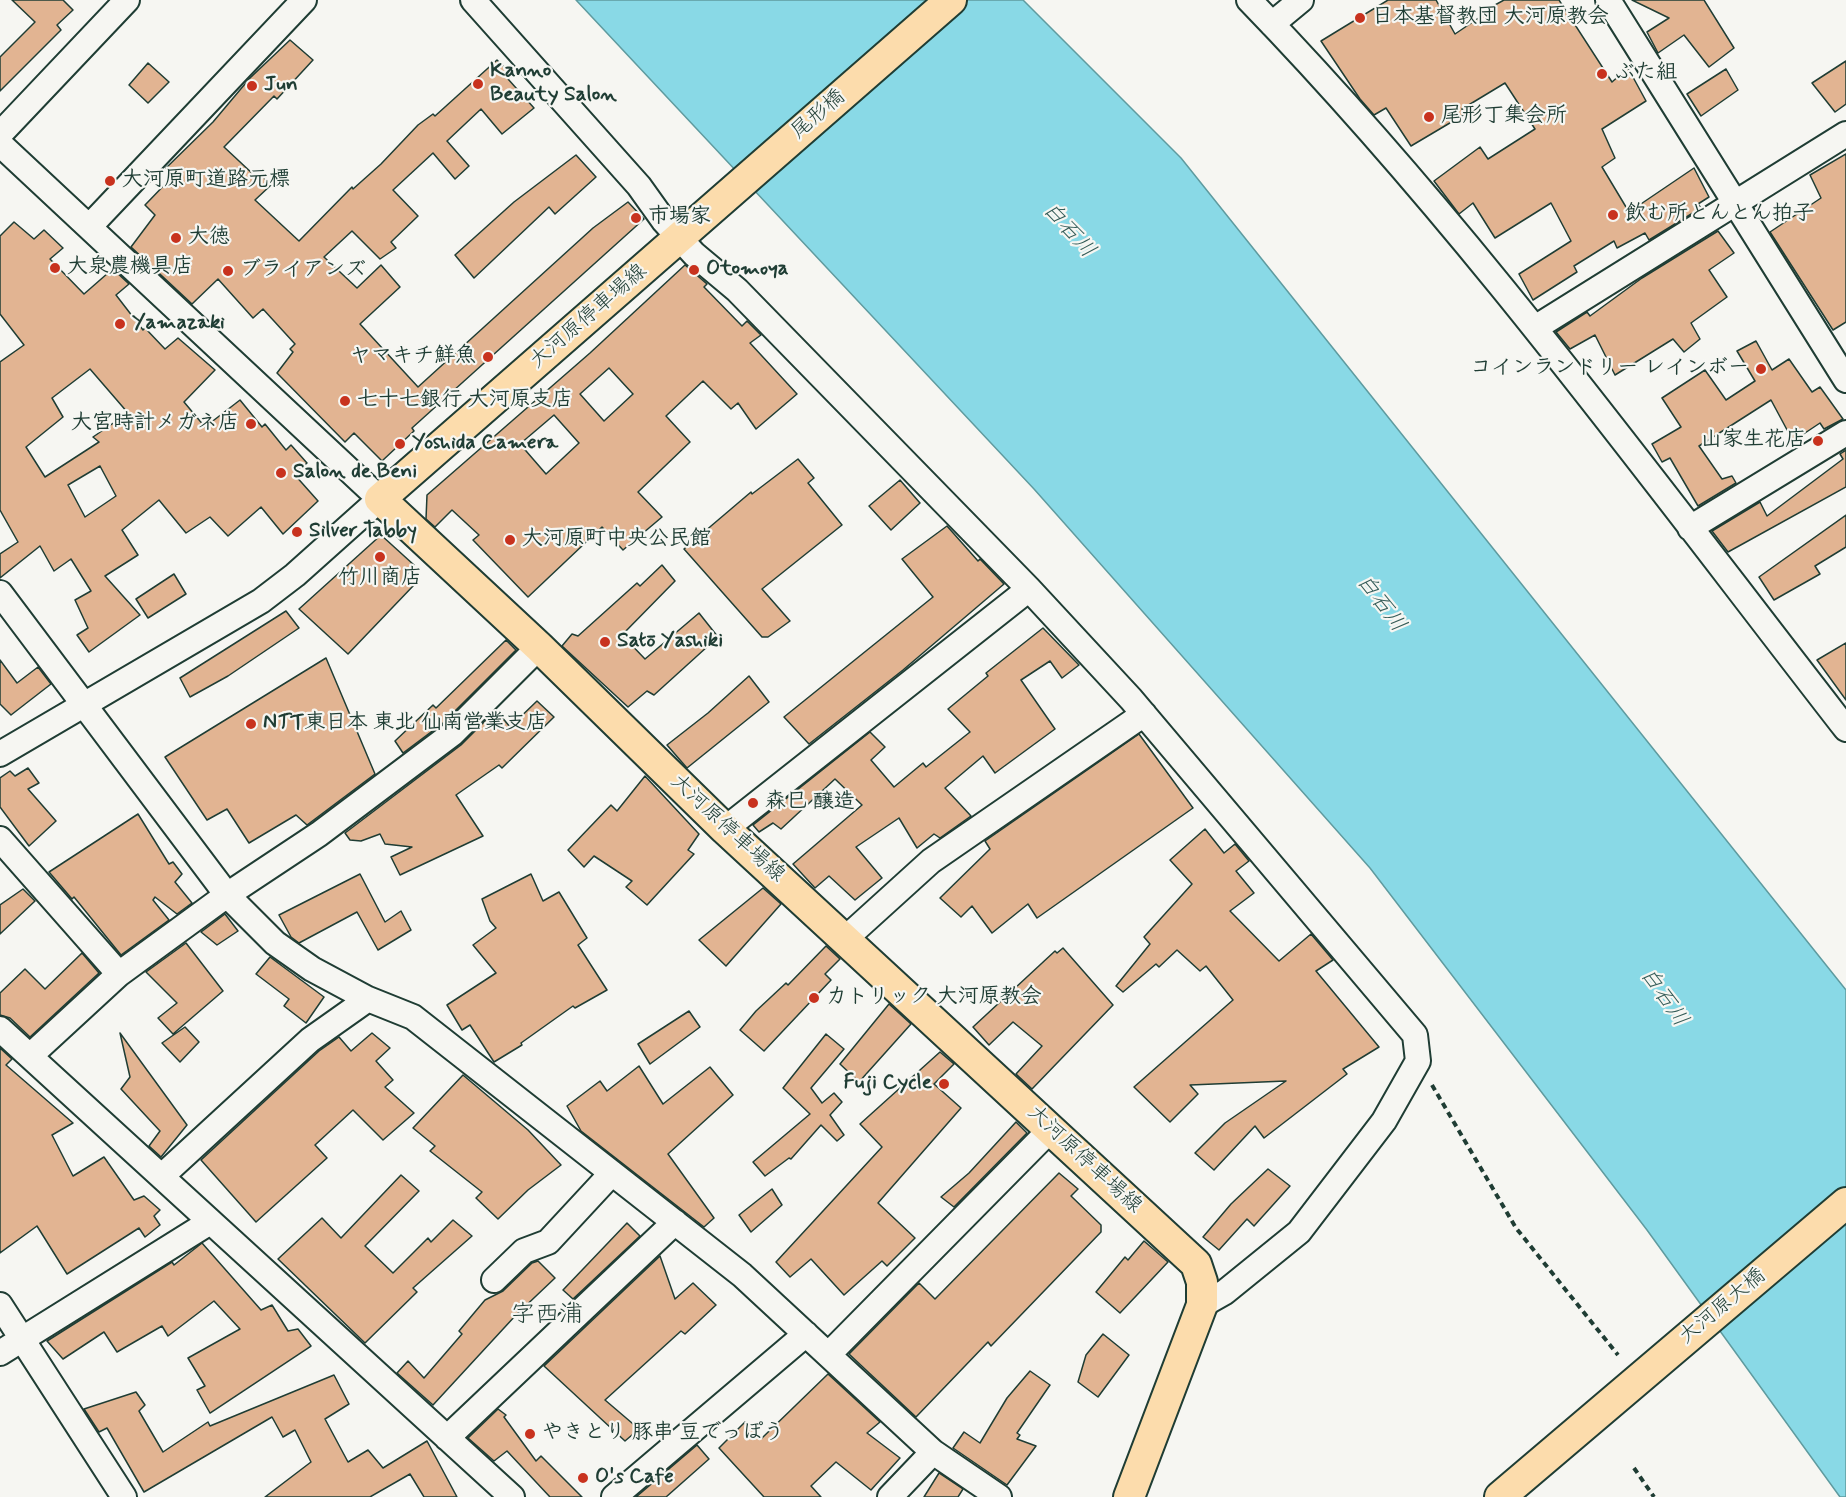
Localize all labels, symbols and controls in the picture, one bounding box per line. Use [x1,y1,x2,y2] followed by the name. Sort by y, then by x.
[1372,5,1609,31] place label: 日本基督教団 大河原教会
[1353,11,1367,25] marker: 日本基督教団 大河原教会
[490,59,617,109] place label: Kanno Beauty Salon
[1614,61,1677,87] place label: ぶた組
[1595,67,1609,81] marker: ぶた組
[264,73,298,99] place label: Jun
[471,77,485,91] marker: Kanno Beauty Salon
[245,79,259,93] marker: Jun
[787,85,851,145] street label: 尾形橋
[1441,104,1567,130] place label: 尾形丁集会所
[1422,110,1436,124] marker: 尾形丁集会所
[122,168,290,194] place label: 大河原町道路元標
[103,174,117,188] marker: 大河原町道路元標
[1036,198,1100,264] water label: 白石川
[1625,202,1814,228] place label: 飲む所とんとん拍子
[648,205,711,231] place label: 市場家
[1606,208,1620,222] marker: 飲む所とんとん拍子
[629,211,643,225] marker: 市場家
[188,225,230,251] place label: 大徳
[169,231,183,245] marker: 大徳
[67,255,193,281] place label: 大泉農機具店
[706,257,789,283] place label: Otomoya
[240,258,366,284] place label: ブライアンズ
[525,259,653,375] street label: 大河原停車場線
[48,261,62,275] marker: 大泉農機具店
[687,263,701,277] marker: Otomoya
[221,264,235,278] marker: ブライアンズ
[132,311,225,337] place label: Yamazaki
[113,317,127,331] marker: Yamazaki
[350,344,476,370] place label: ヤマキチ鮮魚
[481,350,495,364] marker: ヤマキチ鮮魚
[1470,356,1749,382] place label: コインランドリー レインボー
[1754,362,1768,376] marker: コインランドリー レインボー
[357,388,573,414] place label: 七十七銀行 大河原支店
[338,394,352,408] marker: 七十七銀行 大河原支店
[71,411,239,437] place label: 大宮時計メガネ店
[244,417,258,431] marker: 大宮時計メガネ店
[1701,428,1806,454] place label: 山家生花店
[412,431,558,457] place label: Yoshida Camera
[1811,434,1825,448] marker: 山家生花店
[393,437,407,451] marker: Yoshida Camera
[293,460,417,486] place label: Salon de Beni
[274,466,288,480] marker: Salon de Beni
[309,519,417,545] place label: Silver Tabby
[290,525,304,539] marker: Silver Tabby
[522,527,711,553] place label: 大河原町中央公民館
[503,533,517,547] marker: 大河原町中央公民館
[373,550,387,564] marker: 竹川商店
[338,566,422,592] place label: 竹川商店
[1350,570,1410,638] water label: 白石川
[617,629,723,655] place label: Satō Yashiki
[598,635,612,649] marker: Satō Yashiki
[263,711,547,737] place label: NTT東日本 東北 仙南営業支店
[244,717,258,731] marker: NTT東日本 東北 仙南営業支店
[665,770,789,888] street label: 大河原停車場線
[765,790,855,816] place label: 森巳 醸造
[746,796,760,810] marker: 森巳 醸造
[1633,963,1693,1033] water label: 白石川
[826,985,1042,1011] place label: カトリック 大河原教会
[807,991,821,1005] marker: カトリック 大河原教会
[844,1071,932,1097] place label: Fuji Cycle
[937,1077,951,1091] marker: Fuji Cycle
[1022,1101,1146,1219] street label: 大河原停車場線
[1675,1264,1771,1350] street label: 大河原大橋
[511,1302,583,1330] district label: 字西浦
[542,1421,784,1447] place label: やきとり 豚串 豆でっぽう
[523,1427,537,1441] marker: やきとり 豚串 豆でっぽう
[595,1465,674,1491] place label: O's Cafe
[576,1471,590,1485] marker: O's Cafe

